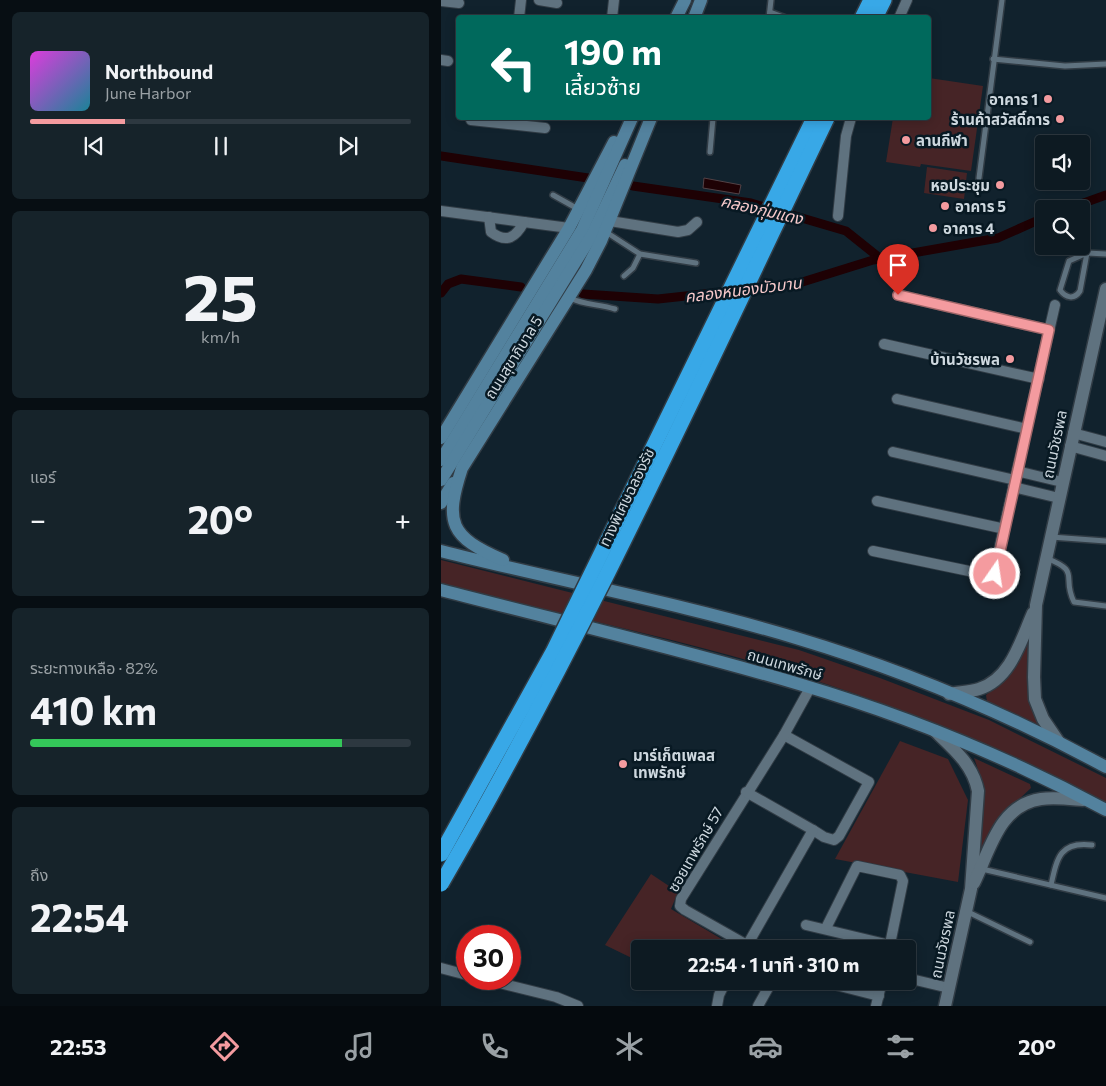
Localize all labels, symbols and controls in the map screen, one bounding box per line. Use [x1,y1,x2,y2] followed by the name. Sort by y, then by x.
[564,29,662,72] text: 190 m
[481,35,546,100] icon: left
[105,60,213,83] text: Northbound
[564,73,641,100] text: เลี้ยวซ้าย
[105,83,191,102] text: June Harbor
[989,90,1038,108] place label: อาคาร 1
[1042,93,1054,105] marker: อาคาร 1
[951,110,1050,128] place label: ร้านค้าสวัสดิ์การ
[1054,113,1066,125] marker: ร้านค้าสวัสดิ์การ
[916,131,968,149] place label: ลานกีฬา
[80,132,108,160] icon: previous
[207,132,235,160] icon: pause
[334,132,362,160] icon: next
[900,134,912,146] marker: ลานกีฬา
[1035,135,1090,255] map controls
[1035,135,1090,190] button: sound
[930,176,990,195] place label: หอประชุม
[994,179,1006,191] marker: หอประชุม
[719,190,806,230] water label: คลองกุ่มแดง
[955,197,1006,215] place label: อาคาร 5
[939,200,951,212] marker: อาคาร 5
[1035,200,1090,255] button: search
[943,219,994,237] place label: อาคาร 4
[927,222,939,234] marker: อาคาร 4
[877,244,919,295] pin
[884,251,912,279] icon: arrive
[183,255,258,334] text: 25
[684,272,804,306] water label: คลองหนองบัวบาน
[480,312,547,402] street label: ถนนสุขาภิบาล 5
[201,327,240,346] text: km/h
[930,350,1000,368] place label: บ้านวัชรพล
[1004,353,1016,365] marker: บ้านวัชรพล
[1038,408,1070,480] street label: ถนนวัชรพล
[594,445,658,549] street label: ทางพิเศษฉลองรัช
[30,467,56,486] text: แอร์
[187,495,253,542] text: 20°
[30,502,46,536] text: −
[395,502,411,536] text: +
[968,547,1020,599] position arrow
[745,645,825,683] street label: ถนนเทพรักษ์
[30,658,158,677] text: ระยะทางเหลือ · 82%
[30,686,157,733] text: 410 km
[633,746,715,781] place label: มาร์เก็ตเพลส เทพรักษ์
[617,758,629,770] marker: มาร์เก็ตเพลส เทพรักษ์
[663,803,727,895] street label: ซอยเทพรักษ์ 57
[30,865,48,884] text: ถึง
[30,893,129,940] text: 22:54
[926,908,958,980] street label: ถนนวัชรพล
[456,925,521,990] speed limit sign: 30
[688,953,859,976] text: 22:54 · 1 นาที · 310 m
[207,1029,242,1064] icon: directions
[342,1029,377,1064] icon: music
[477,1029,512,1064] icon: phone
[612,1029,647,1064] icon: climate
[748,1029,783,1064] icon: car
[883,1029,918,1064] icon: filters
[50,1033,107,1060] text: 22:53
[1018,1033,1056,1060] text: 20°

